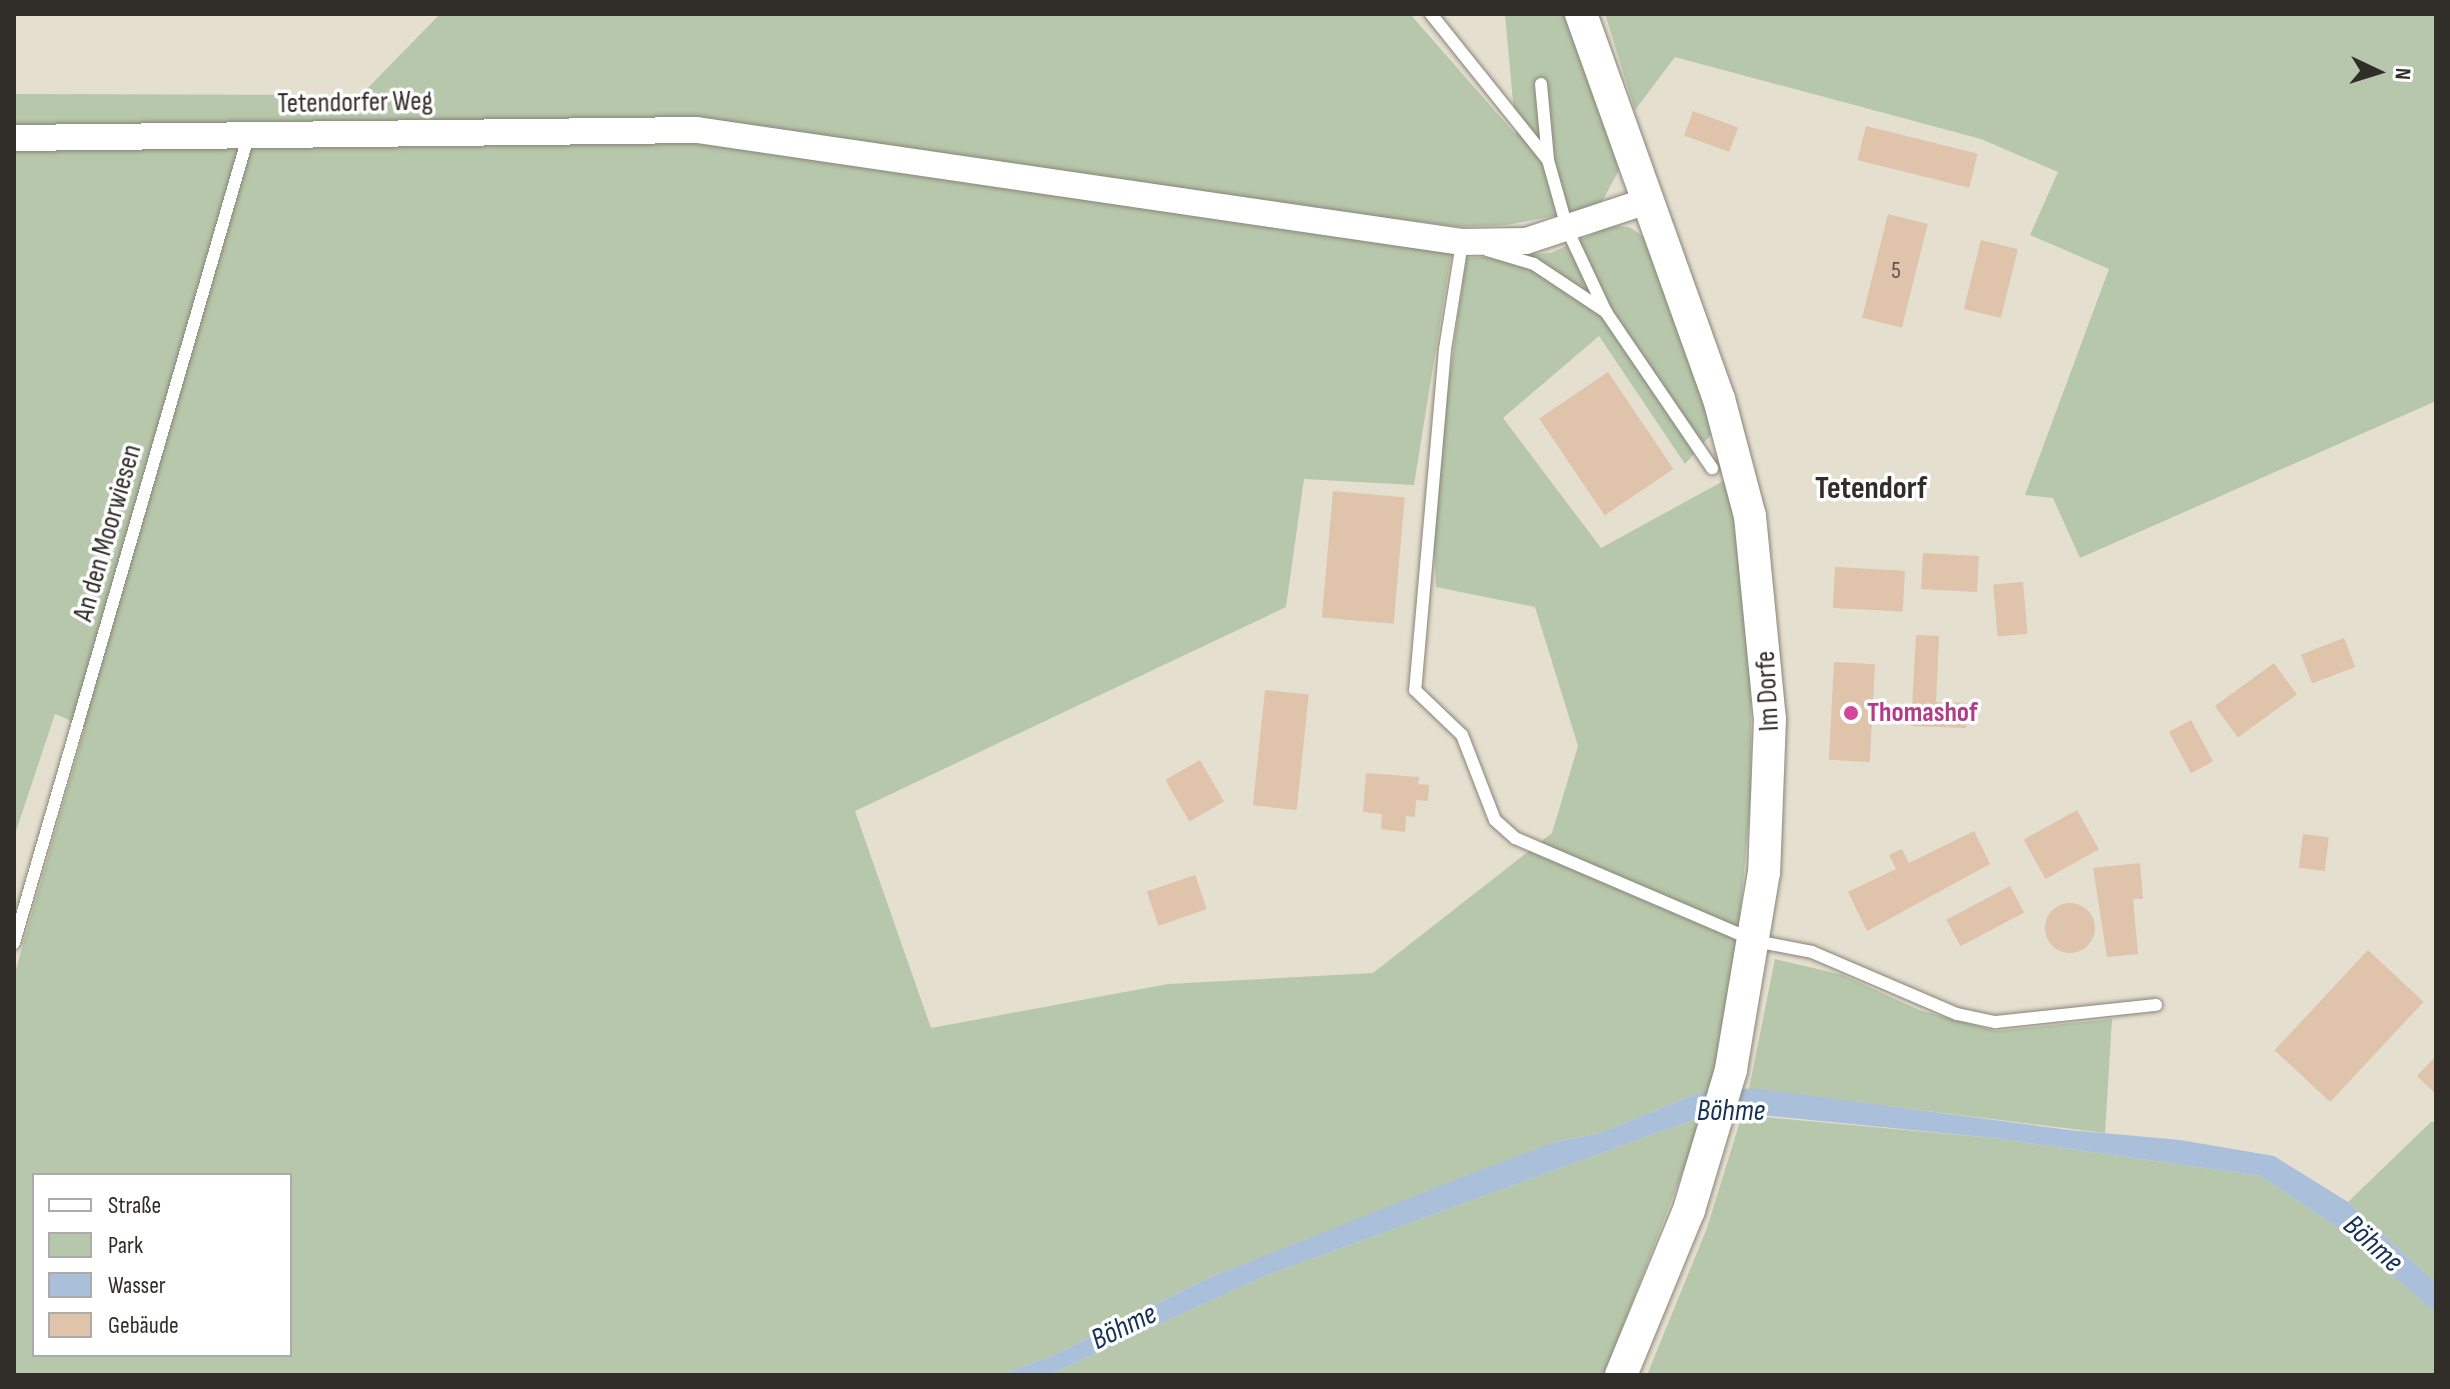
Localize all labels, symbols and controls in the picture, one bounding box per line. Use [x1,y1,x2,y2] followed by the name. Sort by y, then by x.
[2338,32,2418,112] north arrow
[2389,67,2416,81] text: N
[277,85,433,121] street label: Tetendorfer Weg
[1891,257,1901,285] house number: 5
[67,441,149,625] street label: An den Moorwiesen
[1815,470,1927,508] district label: Tetendorf
[1749,650,1787,732] street label: Im Dorfe
[1867,696,1978,730] place label: Thomashof
[1842,704,1860,722] marker: Thomashof
[1697,1093,1765,1129] water label: Böhme
[32,1173,292,1357] legend
[108,1191,161,1220] text: Straße
[2336,1208,2410,1280] water label: Böhme
[108,1231,143,1260] text: Park
[108,1271,166,1300] text: Wasser
[1085,1296,1163,1358] water label: Böhme
[108,1311,179,1340] text: Gebäude

